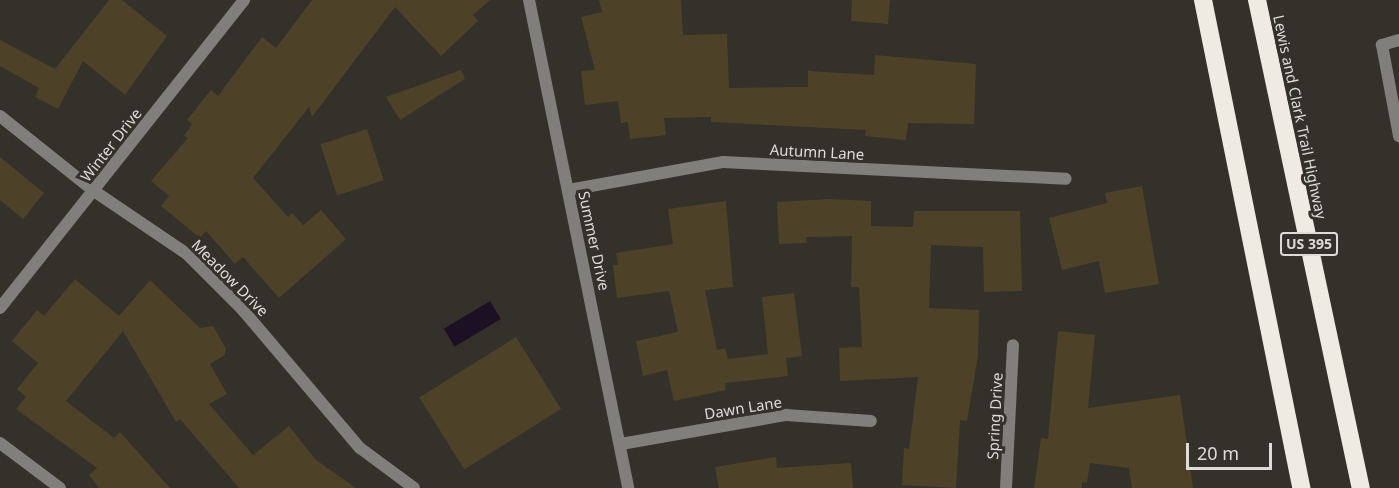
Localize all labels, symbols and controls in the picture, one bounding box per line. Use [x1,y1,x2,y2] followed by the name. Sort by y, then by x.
[1270,13,1330,221] street label: Lewis and Clark Trail Highway
[77,105,145,185] street label: Winter Drive
[769,141,865,163] street label: Autumn Lane
[575,190,613,292] street label: Summer Drive
[1279,233,1339,255] road number: US 395
[188,236,272,320] street label: Meadow Drive
[984,372,1006,460] street label: Spring Drive
[703,393,783,423] street label: Dawn Lane
[1189,431,1274,469] scale bar
[1197,441,1239,465] text: 20 m

